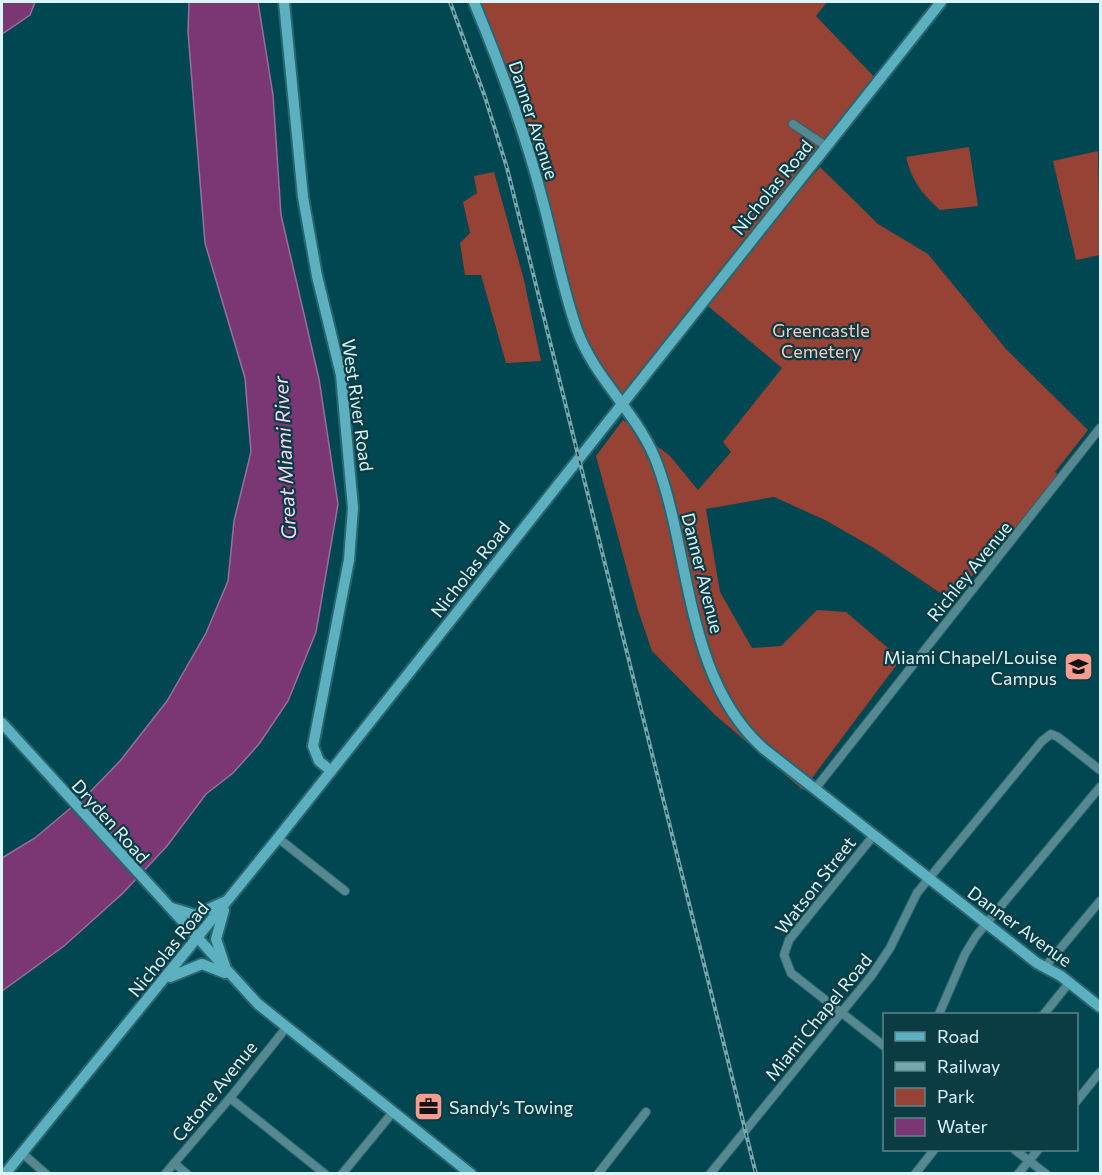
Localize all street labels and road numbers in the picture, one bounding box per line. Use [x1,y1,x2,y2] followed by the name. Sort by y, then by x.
[504,58,564,182] street label: Danner Avenue
[727,135,817,239] street label: Nicholas Road
[338,337,378,473] street label: West River Road
[677,510,729,636] street label: Danner Avenue
[922,516,1016,626] street label: Richley Avenue
[426,517,514,621] street label: Nicholas Road
[68,775,154,867] street label: Dryden Road
[770,832,860,938] street label: Watson Street
[964,881,1076,971] street label: Danner Avenue
[123,897,213,1001] street label: Nicholas Road
[760,949,876,1085] street label: Miami Chapel Road
[167,1036,261,1146] street label: Cetone Avenue

